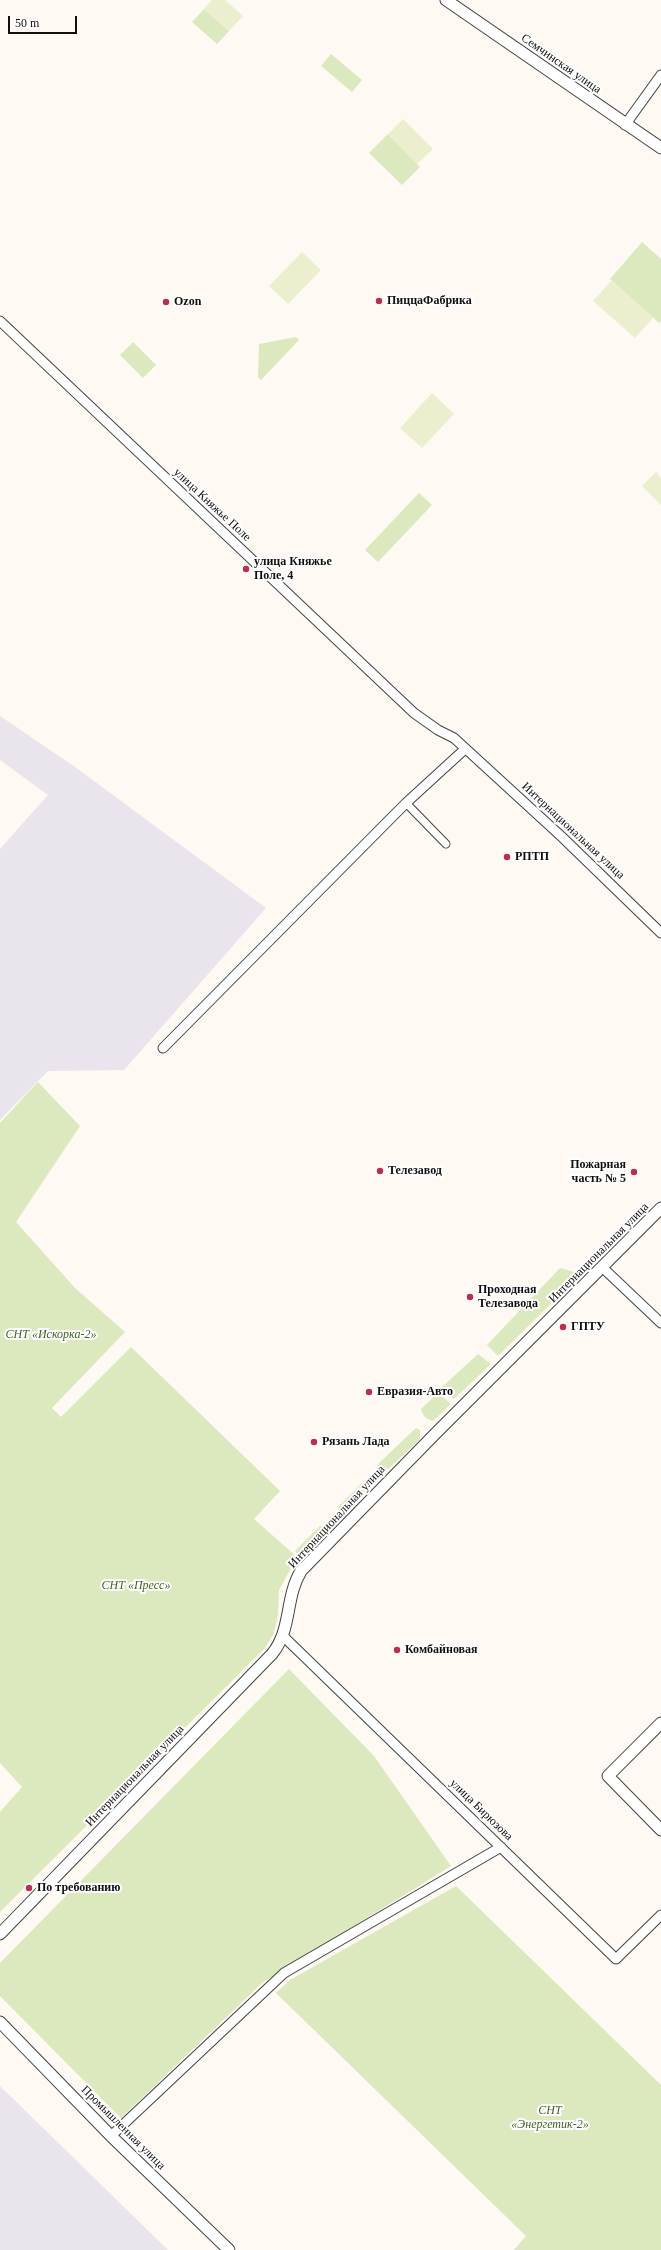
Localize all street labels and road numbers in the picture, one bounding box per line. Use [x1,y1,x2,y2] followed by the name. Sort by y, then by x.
[518,31,604,97] street label: Семчинская улица
[170,465,254,545] street label: улица Княжье Поле
[519,780,627,882] street label: Интернациональная улица
[546,1200,652,1306] street label: Интернациональная улица
[286,1463,388,1571] street label: Интернациональная улица
[83,1722,187,1830] street label: Интернациональная улица
[446,1776,516,1844] street label: улица Бирюзова
[78,2083,168,2173] street label: Промышленная улица

